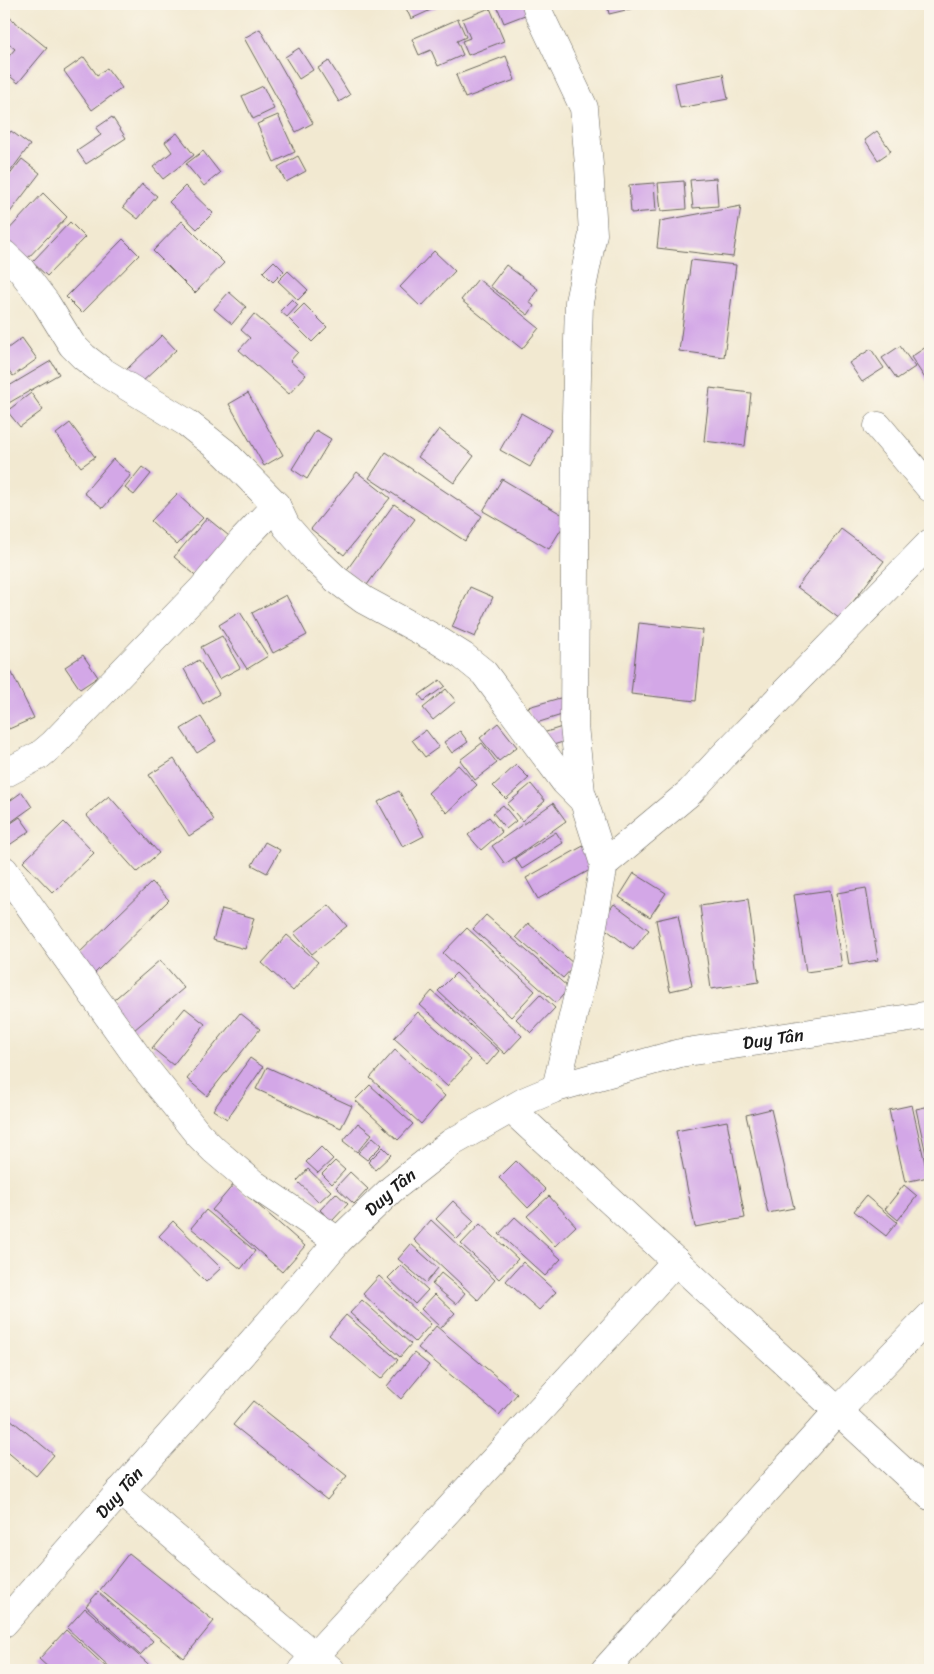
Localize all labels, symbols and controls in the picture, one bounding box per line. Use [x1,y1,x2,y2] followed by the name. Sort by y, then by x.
[741,1018,806,1059] street label: Duy Tân
[356,1159,423,1224] street label: Duy Tân
[87,1459,152,1526] street label: Duy Tân

